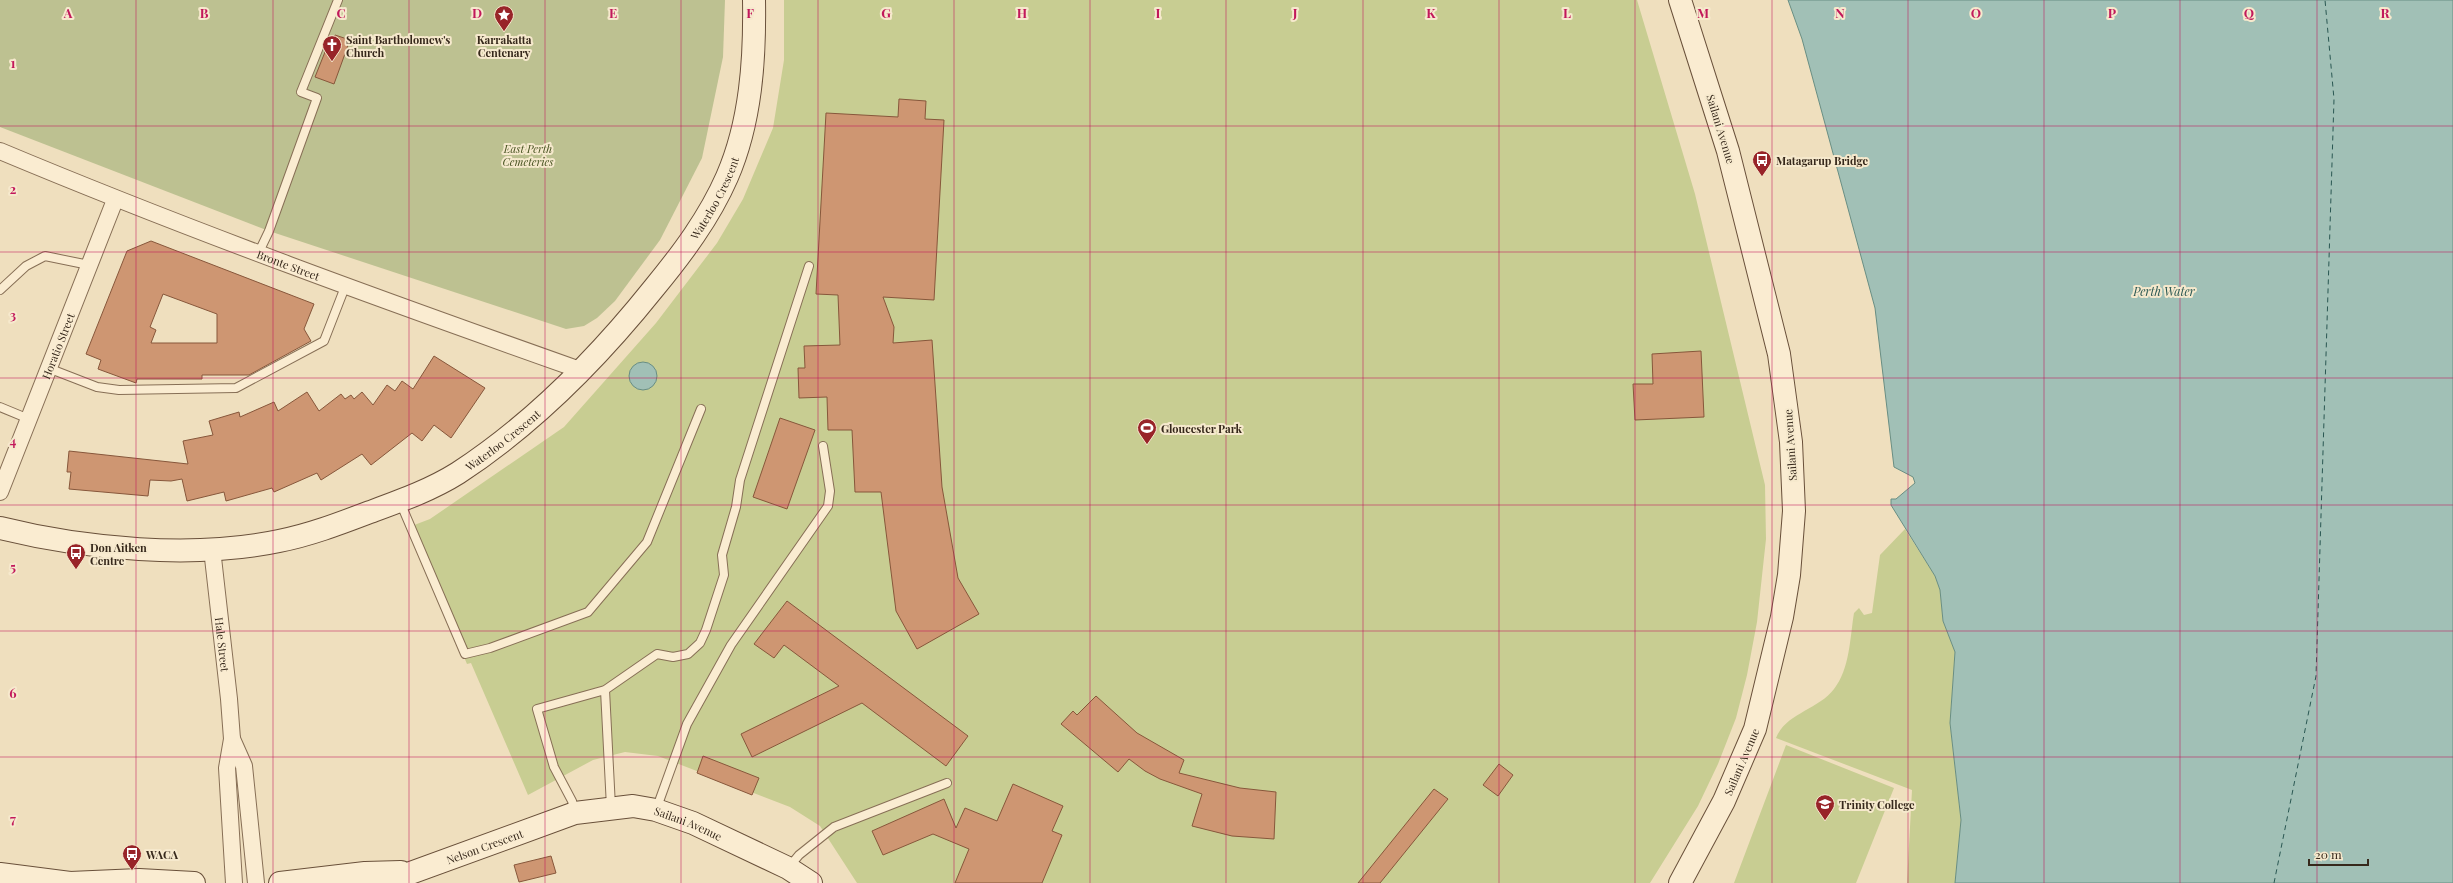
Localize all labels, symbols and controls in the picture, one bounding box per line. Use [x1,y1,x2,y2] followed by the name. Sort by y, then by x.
[63,4,73,21] text: A
[200,4,209,21] text: B
[336,4,346,21] text: C
[472,4,482,21] text: D
[493,4,515,32] place icon: Karrakatta Centenary
[609,4,617,21] text: E
[746,4,754,21] text: F
[881,4,891,21] text: G
[1017,4,1027,21] text: H
[1156,4,1161,21] text: I
[1292,4,1298,21] text: J
[1426,4,1436,21] text: K
[1563,4,1571,21] text: L
[1697,4,1709,21] text: M
[1835,4,1845,21] text: N
[1971,4,1981,21] text: O
[2108,4,2117,21] text: P
[2244,4,2255,21] text: Q
[2381,4,2391,21] text: R
[346,32,450,60] place label: Saint Bartholomew's Church
[477,32,532,60] place label: Karrakatta Centenary
[321,34,343,62] church icon: Saint Bartholomew's Church
[11,54,16,71] text: 1
[1703,93,1739,166] street label: Sailani Avenue
[502,141,554,169] park label: East Perth Cemeteries
[1751,149,1773,177] bus stop icon: Matagarup Bridge
[1776,153,1868,168] place label: Matagarup Bridge
[686,155,742,243] street label: Waterloo Crescent
[10,180,17,197] text: 2
[255,246,322,283] street label: Bronte Street
[2132,283,2196,299] water label: Perth Water
[10,306,16,323] text: 3
[38,310,77,381] street label: Horatio Street
[461,406,543,474] street label: Waterloo Crescent
[1780,408,1800,481] street label: Sailani Avenue
[1136,417,1158,445] sports icon: Gloucester Park
[1161,421,1243,436] place label: Gloucester Park
[10,432,17,449] text: 4
[90,540,147,568] place label: Don Aitken Centre
[65,542,87,570] bus stop icon: Don Aitken Centre
[10,558,16,575] text: 5
[212,616,233,673] street label: Hale Street
[9,684,17,701] text: 6
[1720,725,1762,798] street label: Sailani Avenue
[1814,793,1836,821] school or university icon: Trinity College
[1839,797,1915,812] place label: Trinity College
[653,803,725,843] street label: Sailani Avenue
[10,810,16,827] text: 7
[444,825,525,867] street label: Nelson Crescent
[2309,841,2368,867] scale bar
[121,843,143,871] bus stop icon: WACA
[2315,846,2342,862] text: 20 m
[145,847,179,862] place label: WACA

